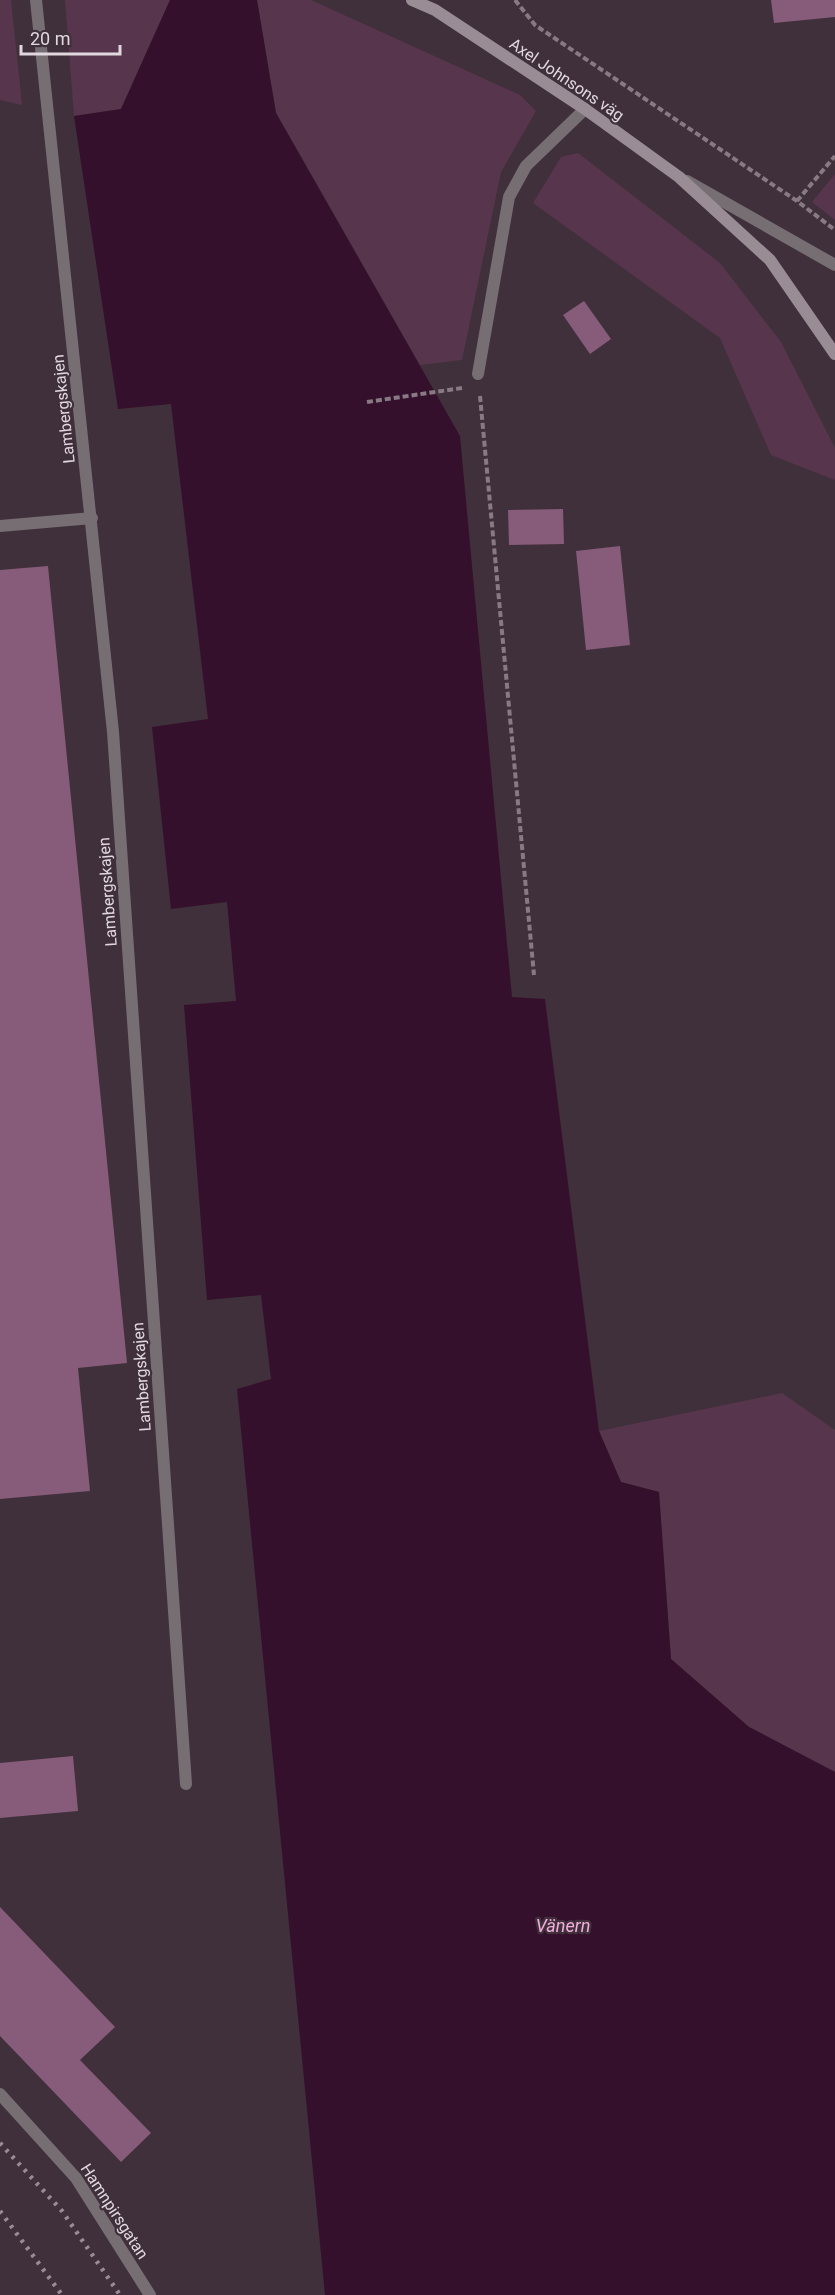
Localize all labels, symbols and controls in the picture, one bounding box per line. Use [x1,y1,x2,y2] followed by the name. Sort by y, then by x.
[21,18,120,56] scale bar
[30,28,70,49] text: 20 m
[506,34,628,125] street label: Axel Johnsons väg
[48,354,79,464] street label: Lambergskajen
[94,837,121,947] street label: Lambergskajen
[128,1322,155,1432] street label: Lambergskajen
[536,1915,590,1936] water label: Vänern
[77,2160,153,2263] street label: Hamnpirsgatan

